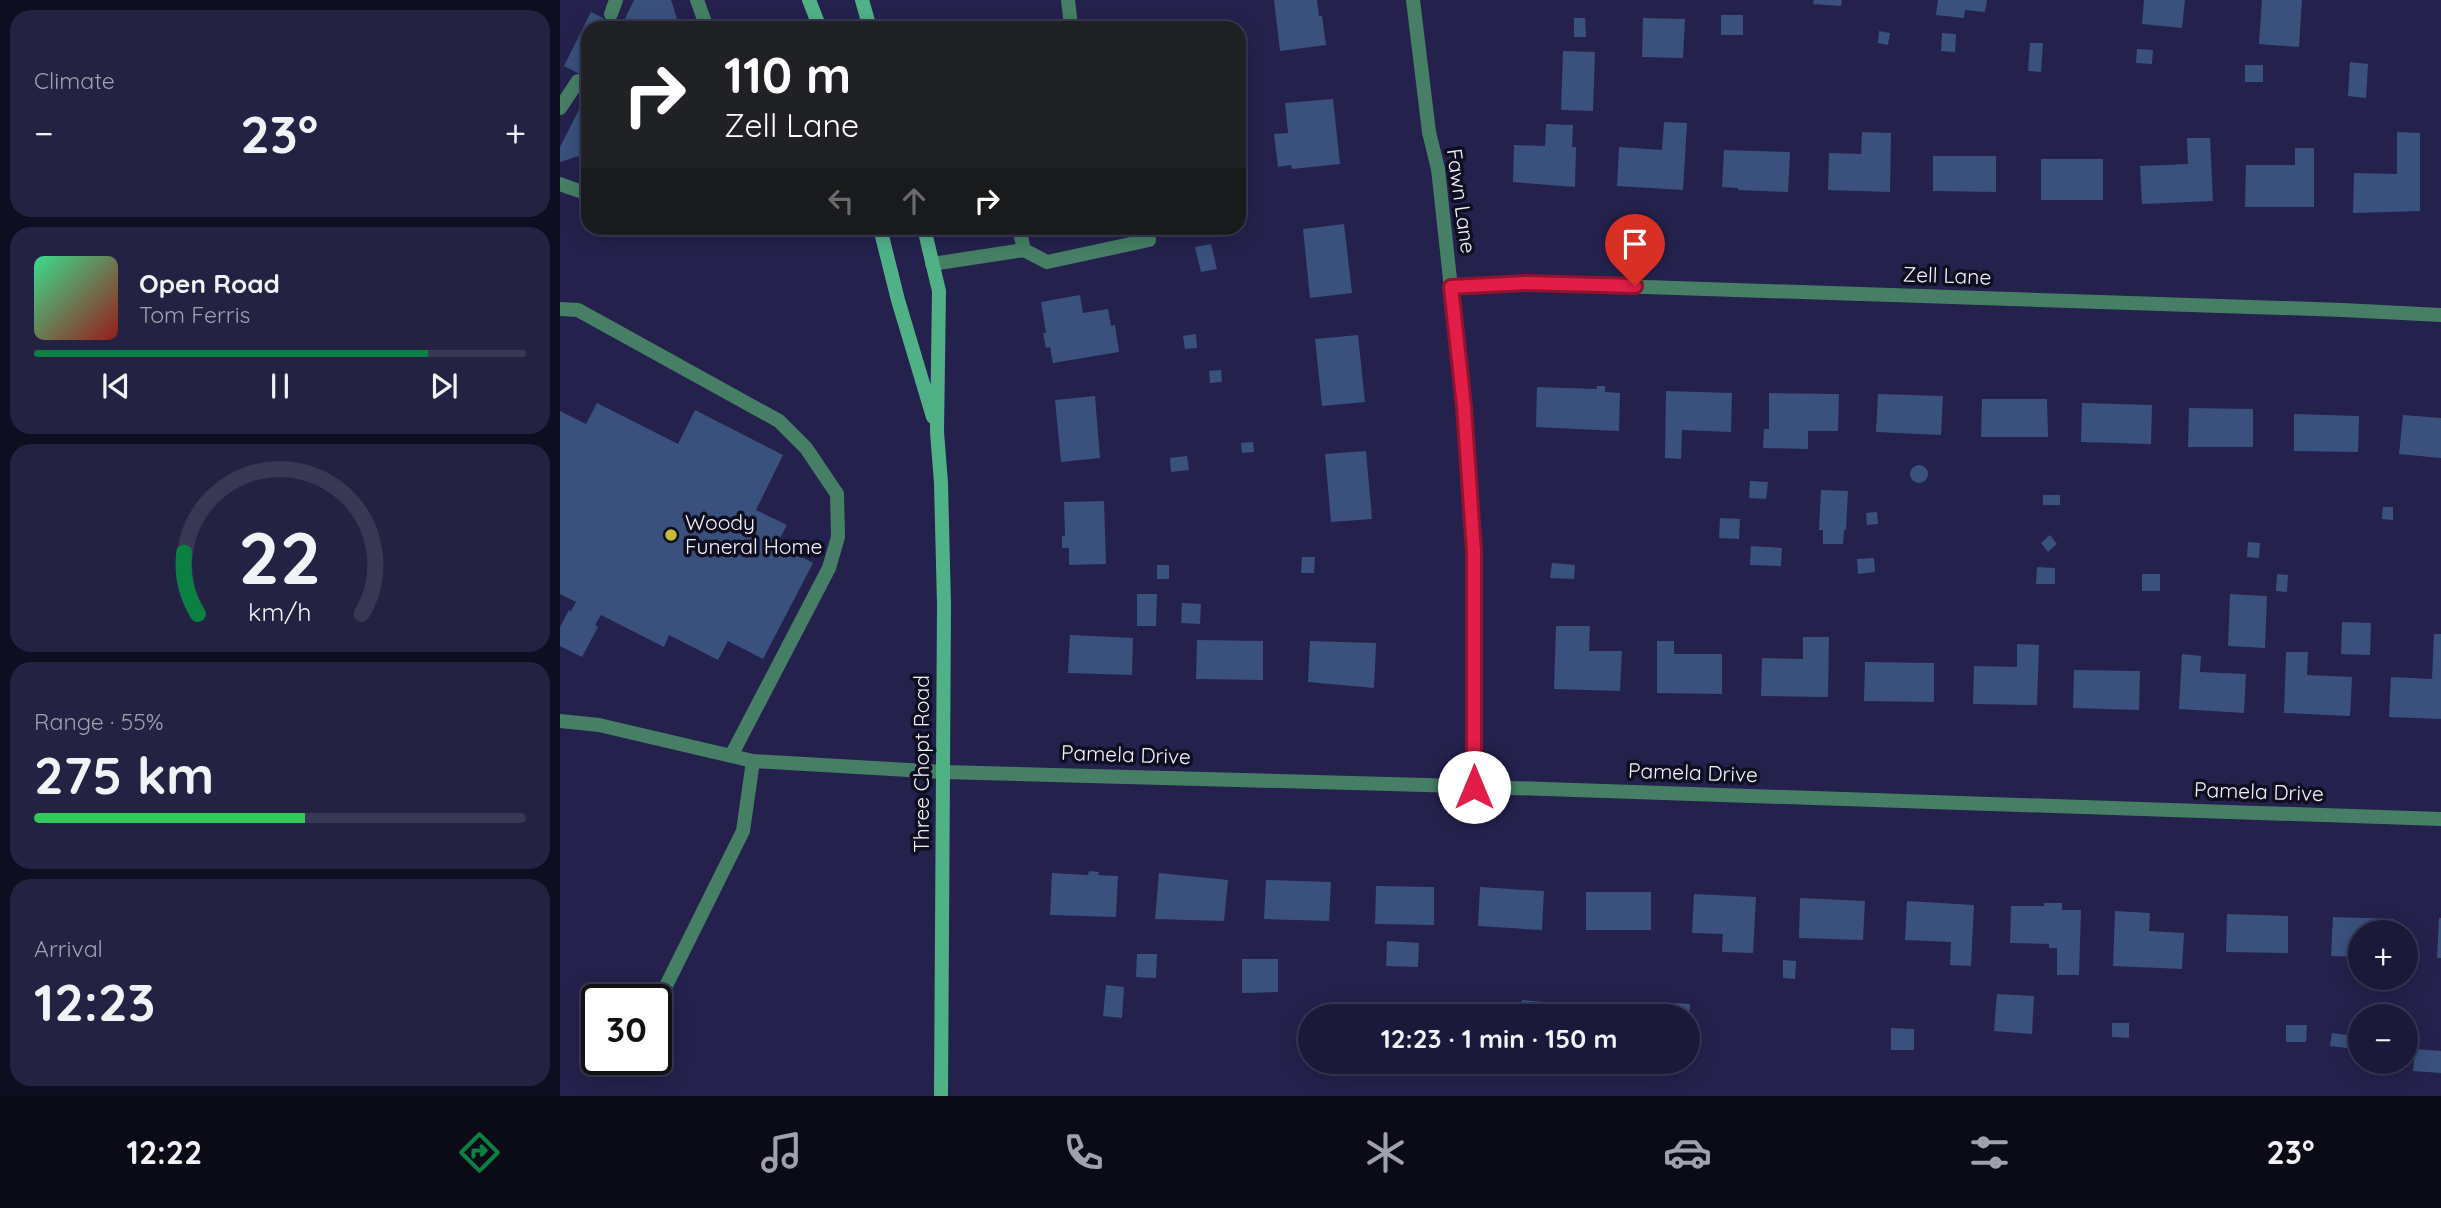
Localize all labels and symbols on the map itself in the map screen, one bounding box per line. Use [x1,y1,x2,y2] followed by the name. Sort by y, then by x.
[1442,147,1482,255] street label: Fawn Lane
[1605,214,1665,286] pin
[1902,260,1992,290] street label: Zell Lane
[685,509,822,559] place label: Woody Funeral Home
[663,527,679,543] marker: Woody Funeral Home
[908,675,934,853] street label: Three Chopt Road
[1061,739,1191,769] street label: Pamela Drive
[1437,750,1511,824] position arrow
[1628,757,1758,787] street label: Pamela Drive
[2194,776,2324,806] street label: Pamela Drive
[581,984,672,1075] speed limit sign: 30

